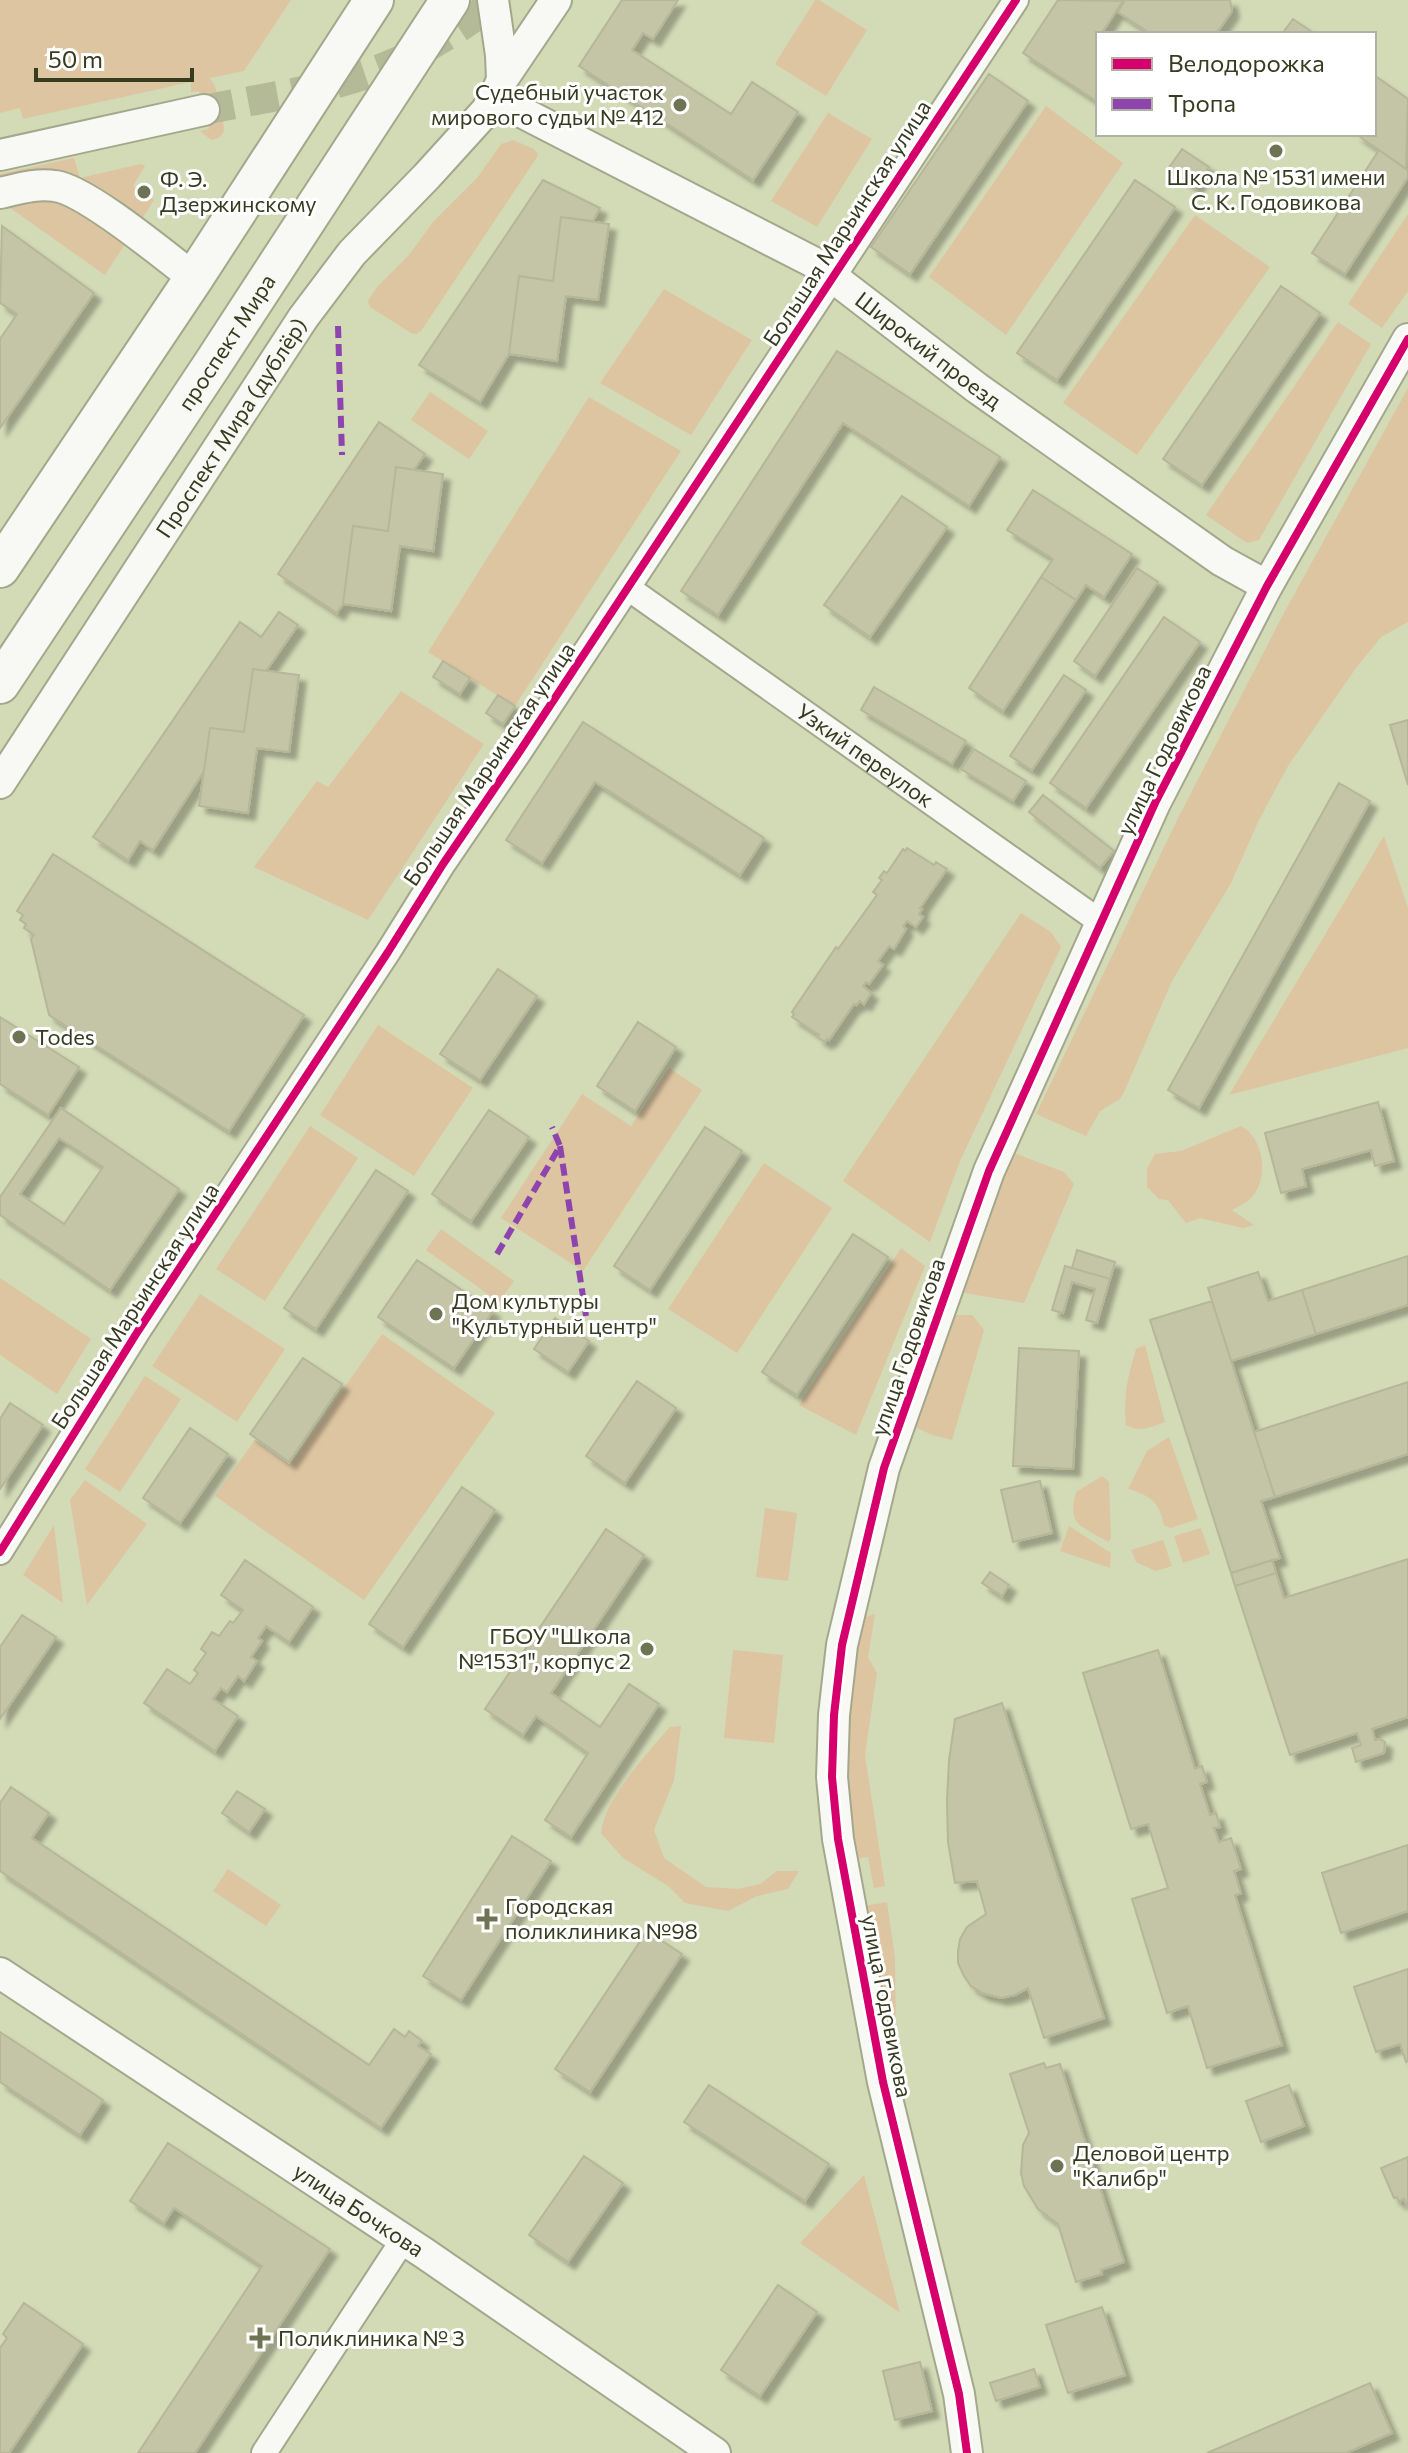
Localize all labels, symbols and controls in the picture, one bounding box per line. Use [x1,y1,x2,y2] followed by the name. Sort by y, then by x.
[36,32,192,82] scale bar
[1096,32,1376,136] legend
[48,44,103,73] text: 50 m
[1168,48,1325,77] text: Велодорожка
[431,78,664,130] place label: Судебный участок мирового судьи № 412
[1168,88,1236,117] text: Тропа
[757,95,936,351] street label: Большая Марьинская улица
[671,96,689,114] marker: Судебный участок мирового судьи № 412
[1267,142,1285,160] marker: Школа № 1531 имени С. К. Годовикова
[1167,163,1385,215] place label: Школа № 1531 имени С. К. Годовикова
[160,165,317,217] place label: Ф. Э. Дзержинскому
[135,183,153,201] marker: Ф. Э. Дзержинскому
[172,269,281,415] street label: проспект Мира
[850,286,1007,414] street label: Широкий проезд
[150,313,312,542] street label: Проспект Мира (дублёр)
[397,637,580,891] street label: Большая Марьинская улица
[1111,660,1216,839] street label: улица Годовикова
[791,697,939,813] street label: Узкий переулок
[35,1023,95,1050] place label: Todes
[10,1028,28,1046] marker: Todes
[45,1178,224,1434] street label: Большая Марьинская улица
[864,1255,951,1439] street label: улица Годовикова
[452,1287,657,1339] place label: Дом культуры "Культурный центр"
[427,1305,445,1323] marker: Дом культуры "Культурный центр"
[458,1622,631,1674] place label: ГБОУ "Школа №1531", корпус 2
[638,1640,656,1658] marker: ГБОУ "Школа №1531", корпус 2
[505,1892,698,1944] place label: Городская поликлиника №98
[476,1908,498,1930] marker: Городская поликлиника №98
[857,1912,918,2100] street label: улица Годовикова
[1073,2139,1230,2191] place label: Деловой центр "Калибр"
[289,2157,429,2262] street label: улица Бочкова
[1048,2157,1066,2175] marker: Деловой центр "Калибр"
[278,2324,465,2351] place label: Поликлиника № 3
[249,2327,271,2349] marker: Поликлиника № 3

